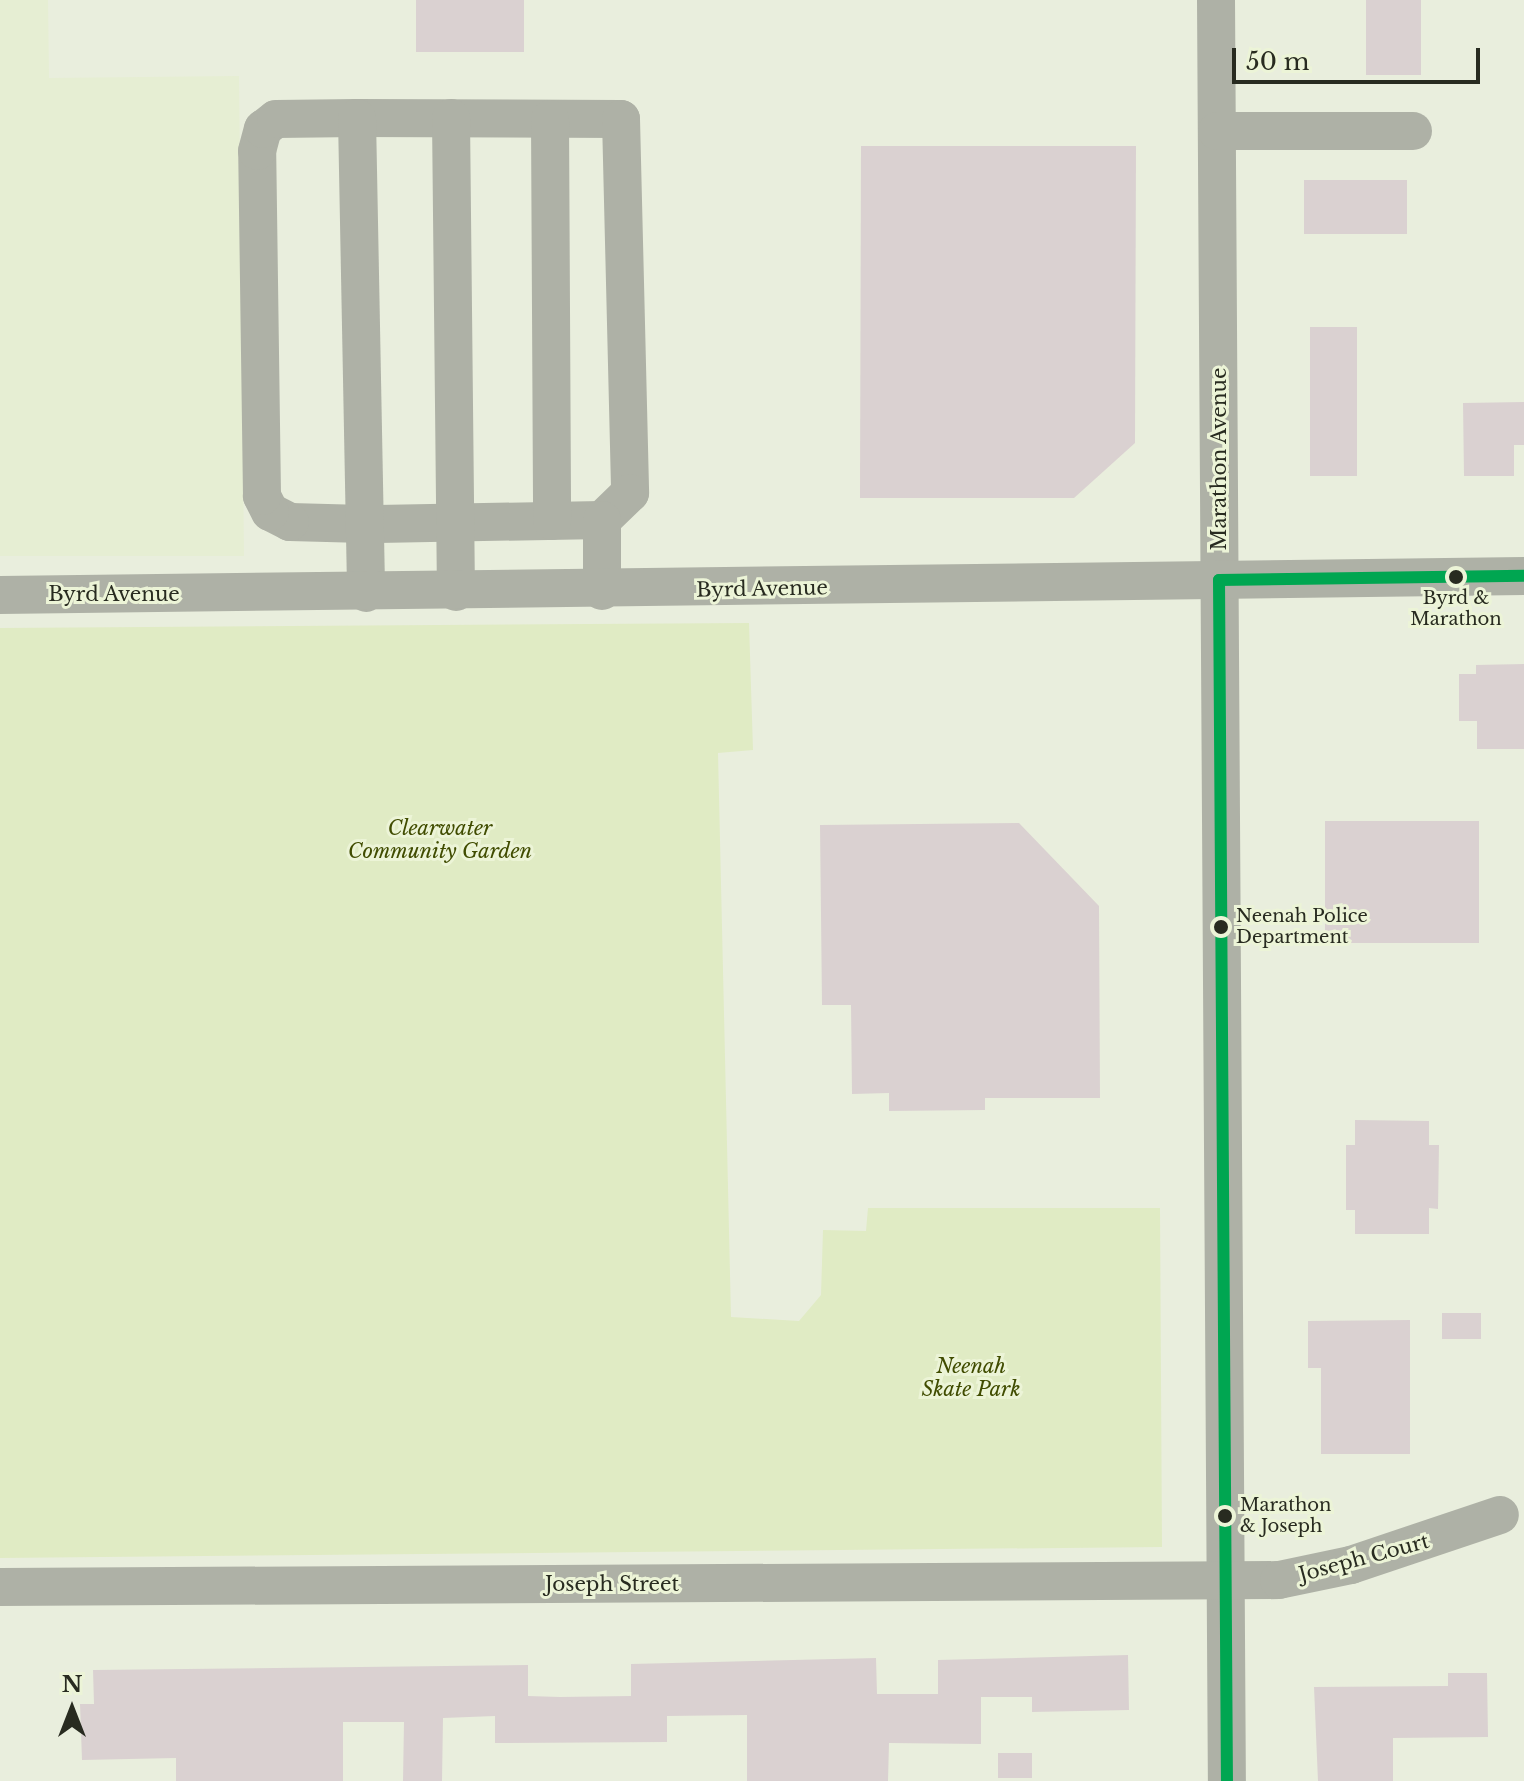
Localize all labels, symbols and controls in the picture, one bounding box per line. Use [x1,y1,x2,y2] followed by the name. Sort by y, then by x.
[1236,32,1484,82] scale bar
[1246,47,1309,76] text: 50 m
[1207,367,1231,551] street label: Marathon Avenue
[1448,569,1464,585] marker: Byrd & Marathon
[696,576,828,602] street label: Byrd Avenue
[48,582,180,606] street label: Byrd Avenue
[1410,588,1502,630] place label: Byrd & Marathon
[348,817,532,864] park label: Clearwater Community Garden
[1236,906,1368,948] place label: Neenah Police Department
[1213,919,1229,935] marker: Neenah Police Department
[922,1355,1020,1402] park label: Neenah Skate Park
[1240,1495,1332,1538] place label: Marathon & Joseph
[1217,1508,1233,1524] marker: Marathon & Joseph
[1296,1529,1432,1587] street label: Joseph Court
[545,1572,679,1596] street label: Joseph Street
[32,1669,112,1749] north arrow
[62,1671,82,1698] text: N

